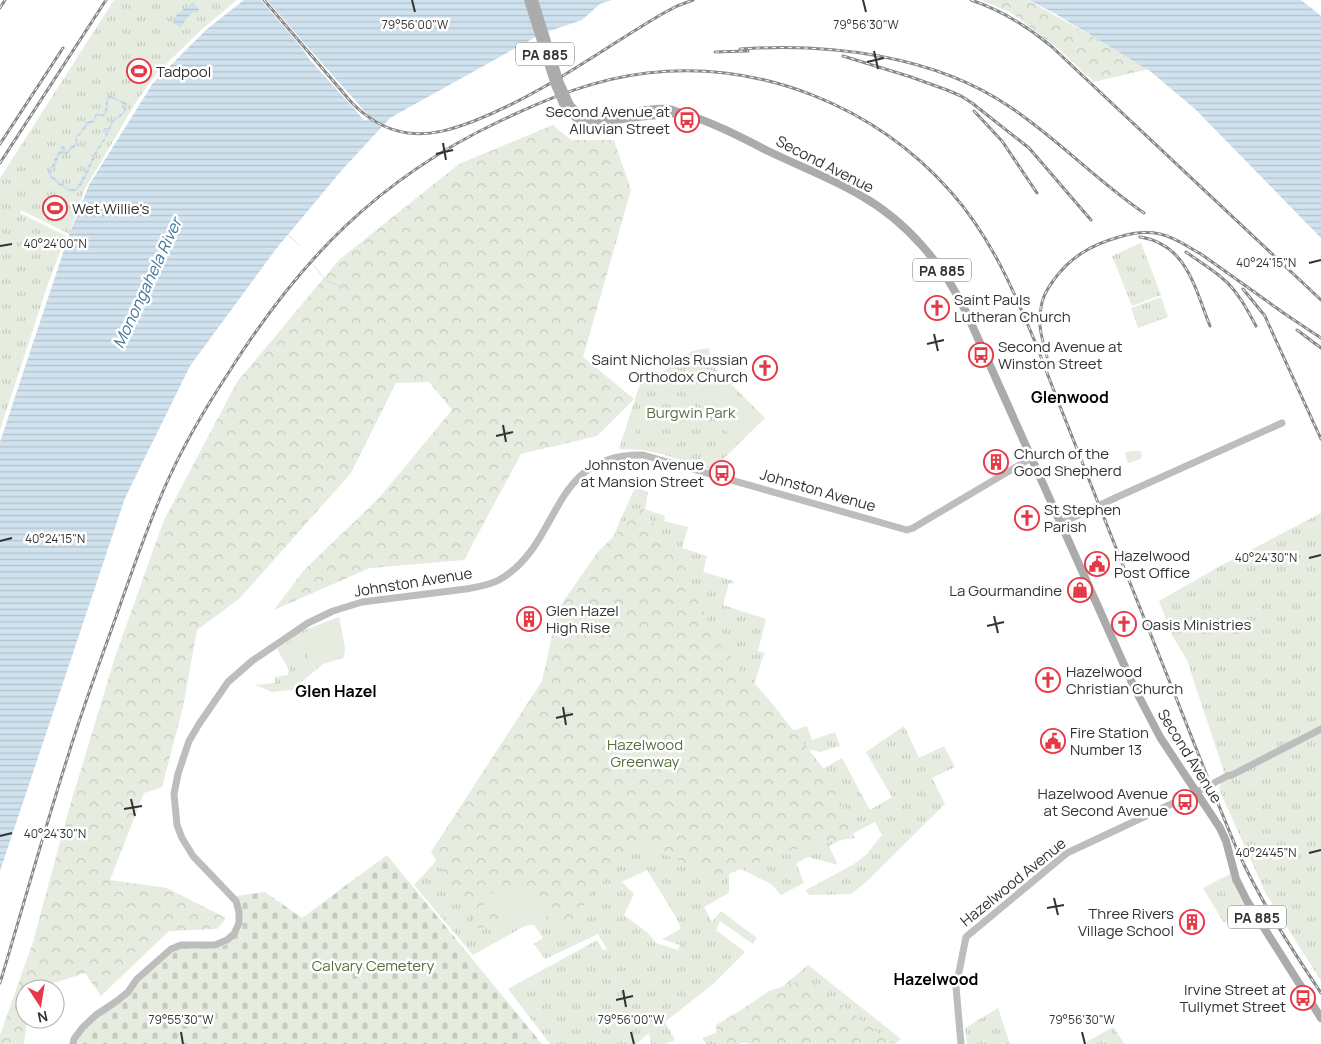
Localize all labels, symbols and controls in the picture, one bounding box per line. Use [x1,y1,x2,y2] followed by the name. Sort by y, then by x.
[382,16,449,33] text: 79°56'00"W
[833,16,900,33] text: 79°56'30"W
[516,42,574,66] road number: PA 885
[126,58,152,84] sports icon: Tadpool
[156,61,211,82] place label: Tadpool
[546,101,670,139] place label: Second Avenue at Alluvian Street
[674,107,700,133] bus stop icon: Second Avenue at Alluvian Street
[773,130,878,198] street label: Second Avenue
[42,195,68,221] sports icon: Wet Willie's
[72,198,149,219] place label: Wet Willie's
[107,212,188,352] water label: Monongahela River
[23,235,87,252] text: 40°24'00"N
[1236,254,1296,271] text: 40°24'15"N
[913,258,971,282] road number: PA 885
[954,289,1071,327] place label: Saint Pauls Lutheran Church
[924,295,950,321] church icon: Saint Pauls Lutheran Church
[998,336,1122,374] place label: Second Avenue at Winston Street
[968,342,994,368] bus stop icon: Second Avenue at Winston Street
[592,349,748,387] place label: Saint Nicholas Russian Orthodox Church
[752,355,778,381] church icon: Saint Nicholas Russian Orthodox Church
[1031,386,1109,408] district label: Glenwood
[647,402,736,423] park label: Burgwin Park
[1014,443,1122,481] place label: Church of the Good Shepherd
[983,449,1009,475] building icon: Church of the Good Shepherd
[581,454,704,492] place label: Johnston Avenue at Mansion Street
[709,460,735,486] bus stop icon: Johnston Avenue at Mansion Street
[758,463,878,517] street label: Johnston Avenue
[1044,499,1121,537] place label: St Stephen Parish
[1014,505,1040,531] church icon: St Stephen Parish
[25,530,85,547] text: 40°24'15"N
[1114,545,1190,583] place label: Hazelwood Post Office
[1235,549,1297,566] text: 40°24'30"N
[1084,551,1110,577] public building icon: Hazelwood Post Office
[352,562,474,602] street label: Johnston Avenue
[1067,577,1093,603] shop icon: La Gourmandine
[949,580,1062,601] place label: La Gourmandine
[546,600,619,638] place label: Glen Hazel High Rise
[516,606,542,632] building icon: Glen Hazel High Rise
[1111,611,1137,637] church icon: Oasis Ministries
[1142,614,1252,635] place label: Oasis Ministries
[1066,661,1183,699] place label: Hazelwood Christian Church
[1035,667,1061,693] church icon: Hazelwood Christian Church
[295,680,377,702] district label: Glen Hazel
[1153,705,1227,807] street label: Second Avenue
[1070,722,1149,760] place label: Fire Station Number 13
[1040,728,1066,754] public building icon: Fire Station Number 13
[607,734,683,772] park label: Hazelwood Greenway
[1038,783,1168,821] place label: Hazelwood Avenue at Second Avenue
[1172,789,1198,815] bus stop icon: Hazelwood Avenue at Second Avenue
[24,825,86,842] text: 40°24'30"N
[956,833,1070,931] street label: Hazelwood Avenue
[1235,844,1297,861] text: 40°24'45"N
[1078,903,1174,941] place label: Three Rivers Village School
[1228,906,1286,929] road number: PA 885
[1179,909,1205,935] building icon: Three Rivers Village School
[312,955,434,976] park label: Calvary Cemetery
[894,968,978,990] district label: Hazelwood
[15,979,65,1029] north arrow
[1179,979,1286,1017] place label: Irvine Street at Tullymet Street
[1290,985,1316,1011] bus stop icon: Irvine Street at Tullymet Street
[36,1007,50,1028] text: N
[148,1011,214,1028] text: 79°55'30"W
[598,1011,665,1028] text: 79°56'00"W
[1049,1011,1116,1028] text: 79°56'30"W

